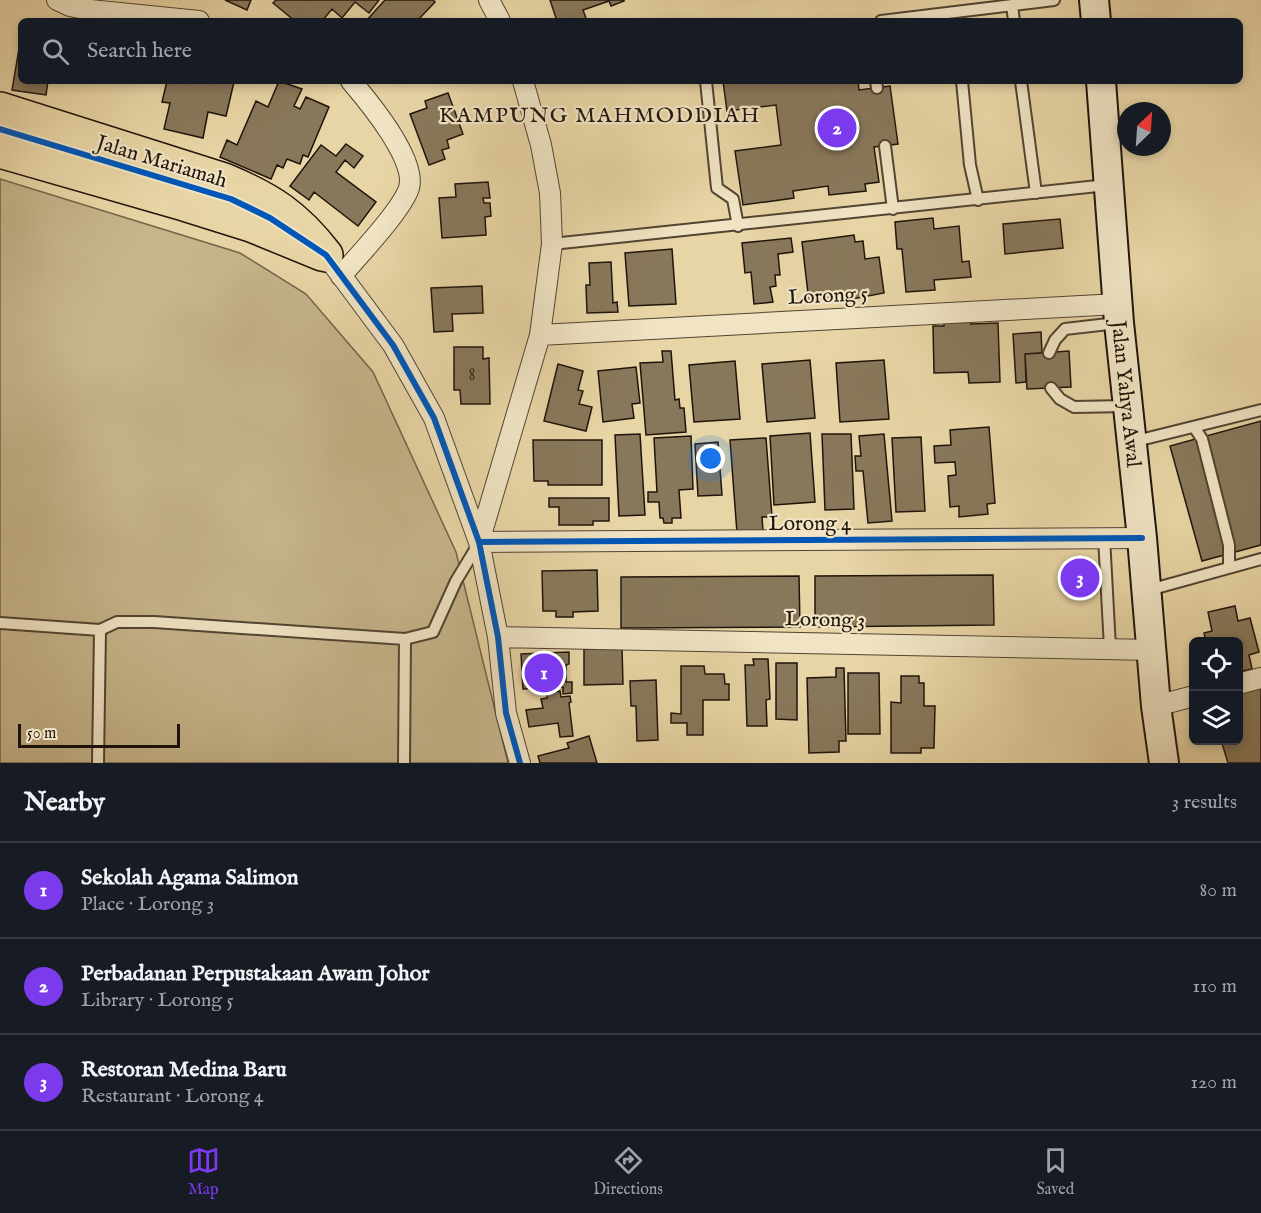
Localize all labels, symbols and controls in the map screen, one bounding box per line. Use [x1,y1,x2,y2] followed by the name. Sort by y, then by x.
[18,18,1243,84] search box
[39,35,72,68] icon: search
[87,37,192,65] text: Search here
[439,102,761,130] district label: KAMPUNG MAHMODDIAH
[1117,102,1171,156] north arrow
[818,106,856,150] pin: 2
[91,129,230,195] street label: Jalan Mariamah
[787,281,869,312] street label: Lorong 5
[1104,317,1146,469] street label: Jalan Yahya Awal
[468,364,476,387] house number: 8
[696,444,725,473] your location
[769,511,852,538] street label: Lorong 4
[1060,556,1100,600] pin: 3
[785,606,865,635] street label: Lorong 3
[1189,637,1243,745] map controls
[1189,637,1243,691] button: locate
[524,650,564,696] pin: 1
[1189,691,1243,745] button: layers
[18,721,180,748] scale bar
[27,724,56,744] text: 50 m
[24,786,105,819] text: Nearby
[1172,790,1237,815] text: 3 results
[81,864,299,892] text: Sekolah Agama Salimon
[40,878,47,903] text: 1
[1200,878,1237,903] text: 80 m
[81,892,214,917] text: Place · Lorong 3
[81,960,430,988] text: Perbadanan Perpustakaan Awam Johor
[39,974,48,999] text: 2
[1193,974,1237,999] text: 110 m
[81,988,234,1013] text: Library · Lorong 5
[81,1056,287,1084] text: Restoran Medina Baru
[40,1070,47,1095] text: 3
[1191,1070,1237,1095] text: 120 m
[81,1084,264,1109] text: Restaurant · Lorong 4
[187,1144,220,1200] tab: Map
[593,1144,663,1200] tab: Directions
[1036,1144,1074,1200] tab: Saved

